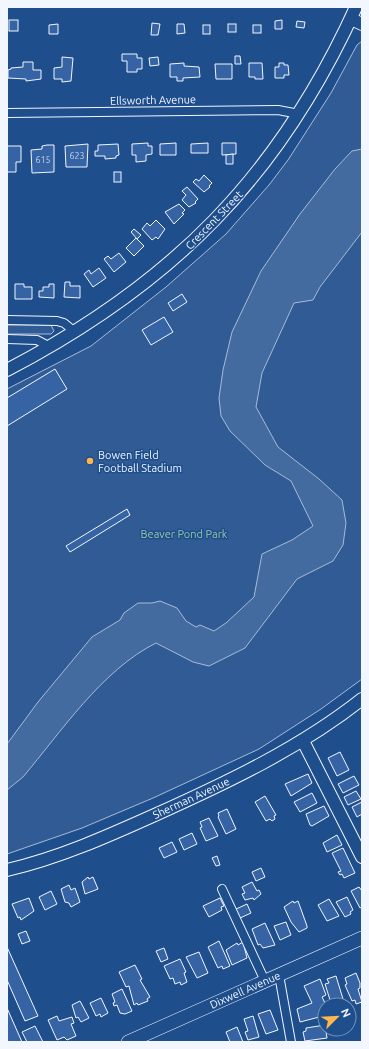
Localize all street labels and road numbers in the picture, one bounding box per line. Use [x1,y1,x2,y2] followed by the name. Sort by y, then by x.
[110,93,196,107] street label: Ellsworth Avenue
[183,188,245,252] street label: Crescent Street
[151,775,231,821] street label: Sherman Avenue
[208,969,282,1011] street label: Dixwell Avenue

